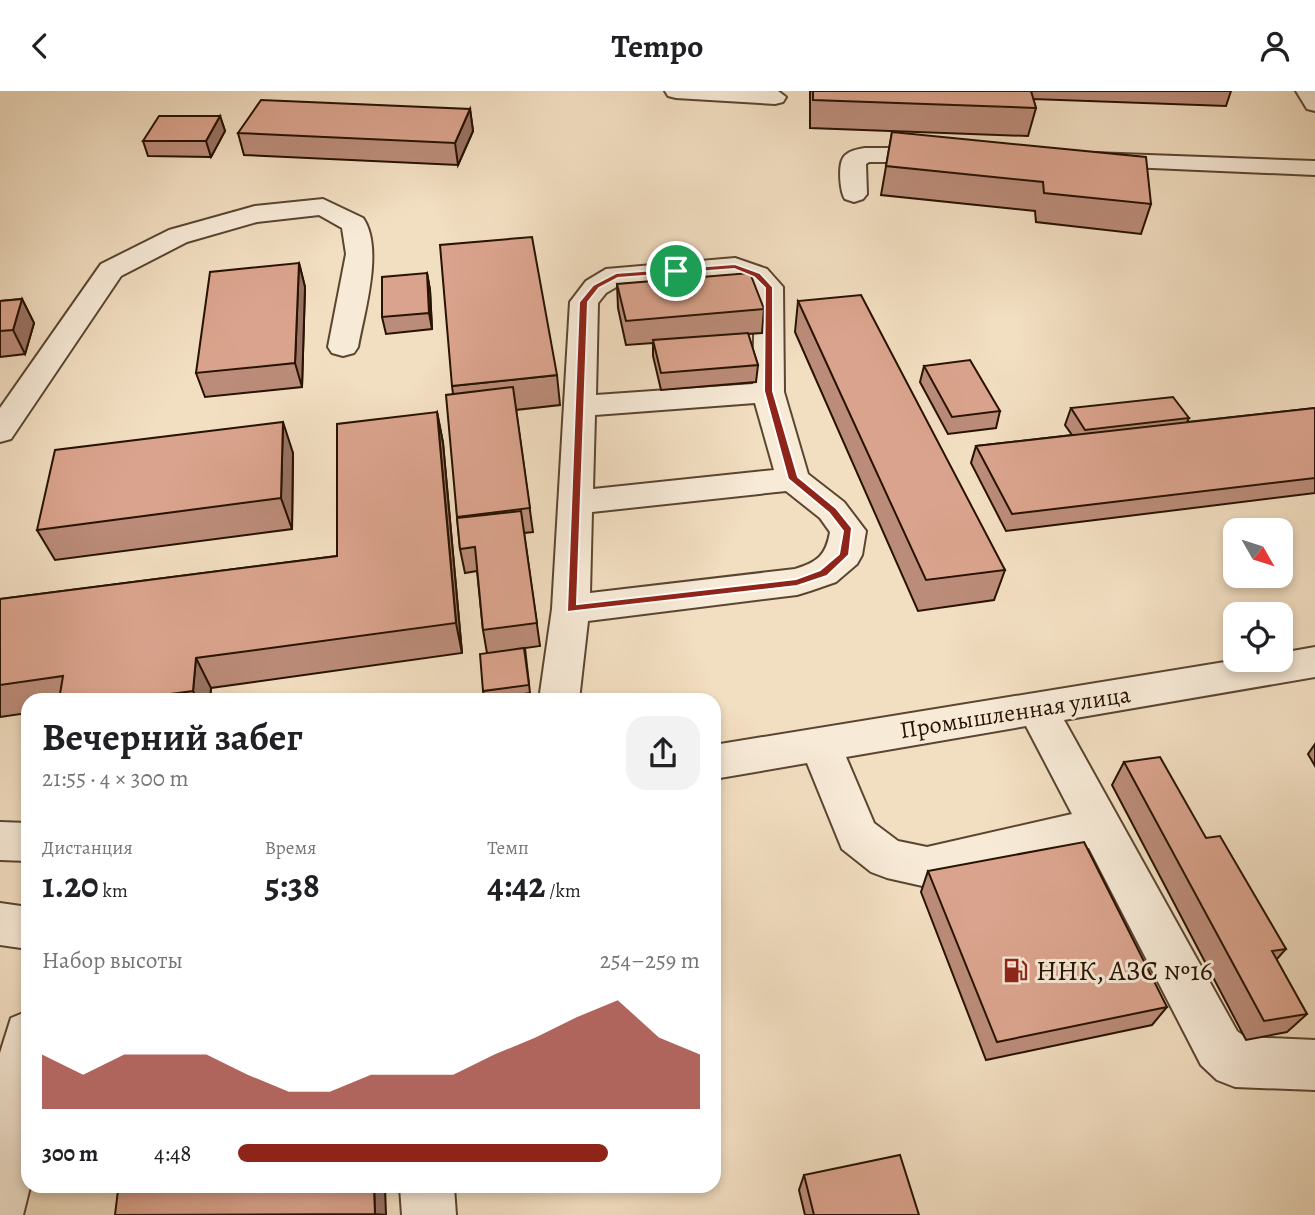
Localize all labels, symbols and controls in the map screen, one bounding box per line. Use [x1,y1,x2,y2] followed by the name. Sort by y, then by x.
[612,24,703,68] text: Tempo
[21,27,59,65] icon: back
[1256,27,1294,65] icon: person
[646,241,706,301] pin
[657,252,695,290] icon: arrive
[1223,518,1293,588] north arrow
[1223,518,1293,672] map controls
[1223,602,1293,672] button: locate
[897,678,1133,746] street label: Промышленная улица
[42,711,303,763] text: Вечерний забег
[626,716,700,790] button: share
[42,763,189,794] text: 21:55 · 4 × 300 m
[42,835,133,861] text: Дистанция
[265,835,316,861] text: Время
[487,835,529,861] text: Темп
[42,861,99,909] text: 1.20
[265,861,320,909] text: 5:38
[487,861,545,909] text: 4:42
[99,878,128,904] text: km
[545,878,581,904] text: /km
[42,945,183,976] text: Набор высоты
[600,945,700,976] text: 254–259 m
[1036,952,1213,990] place label: ННК, АЗС №16
[1002,957,1030,985] fuel station icon: ННК, АЗС №16
[42,1138,98,1169] text: 300 m
[154,1138,191,1169] text: 4:48

